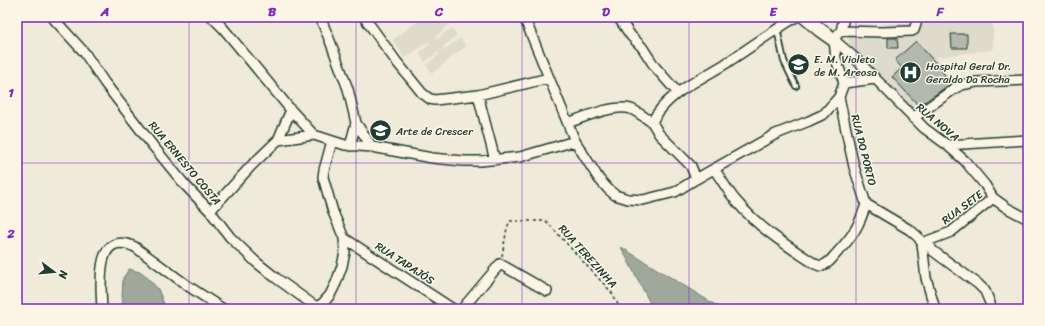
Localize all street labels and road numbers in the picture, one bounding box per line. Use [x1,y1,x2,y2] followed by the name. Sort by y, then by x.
[912,98,964,146] street label: RUA NOVA
[845,112,882,188] street label: RUA DO PORTO
[144,117,226,210] street label: RUA ERNESTO COSTA
[937,185,988,229] street label: RUA SETE
[554,220,622,293] street label: RUA TEREZINHA
[371,237,438,290] street label: RUA TAPAJÓS

